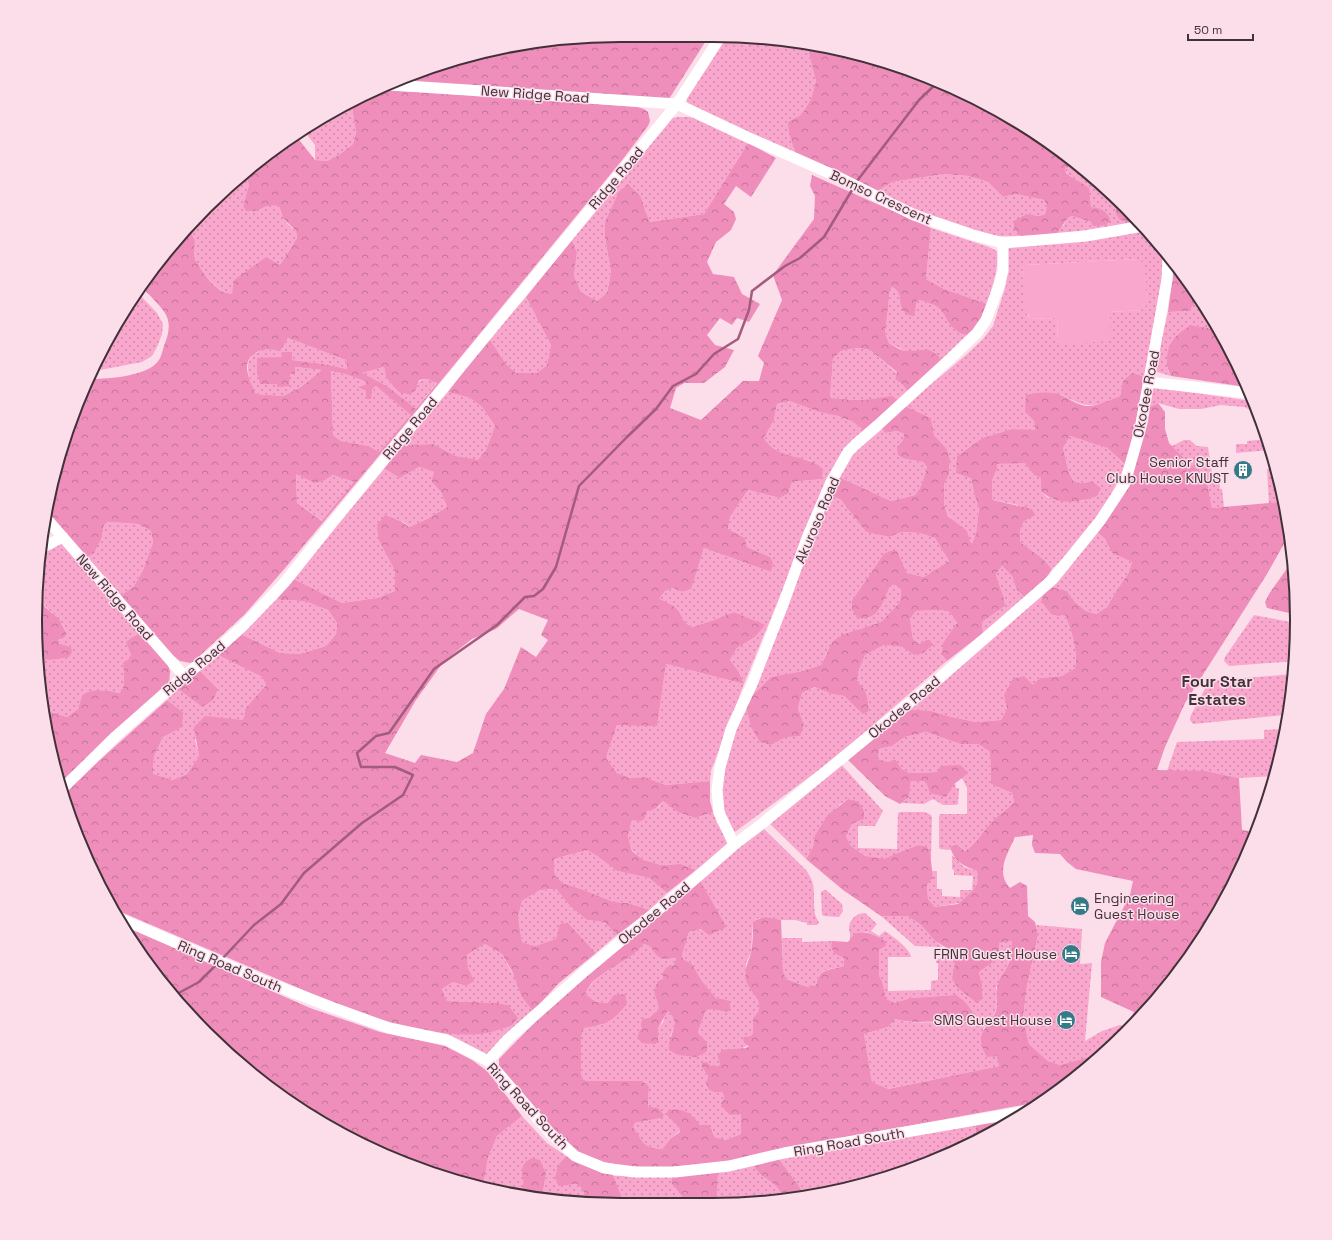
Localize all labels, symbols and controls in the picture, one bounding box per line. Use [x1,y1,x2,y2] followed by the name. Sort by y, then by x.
[1188,16,1253,42] scale bar
[1194,22,1222,38] text: 50 m
[480,81,590,107] street label: New Ridge Road
[585,143,647,213] street label: Ridge Road
[827,165,935,229] street label: Bomso Crescent
[1129,349,1163,439] street label: Okodee Road
[379,393,441,463] street label: Ridge Road
[1106,453,1229,487] place label: Senior Staff Club House KNUST
[1232,459,1254,481] building icon: Senior Staff Club House KNUST
[791,474,843,566] street label: Akuroso Road
[73,550,157,644] street label: New Ridge Road
[159,637,229,699] street label: Ridge Road
[1181,671,1253,710] district label: Four Star Estates
[864,672,944,742] street label: Okodee Road
[614,878,694,948] street label: Okodee Road
[1094,889,1179,923] place label: Engineering Guest House
[1069,895,1091,917] hotel icon: Engineering Guest House
[175,936,285,996] street label: Ring Road South
[1060,943,1082,965] hotel icon: FRNR Guest House
[933,945,1057,963] place label: FRNR Guest House
[1055,1009,1077,1031] hotel icon: SMS Guest House
[934,1011,1052,1029] place label: SMS Guest House
[483,1059,573,1153] street label: Ring Road South
[792,1123,906,1161] street label: Ring Road South

